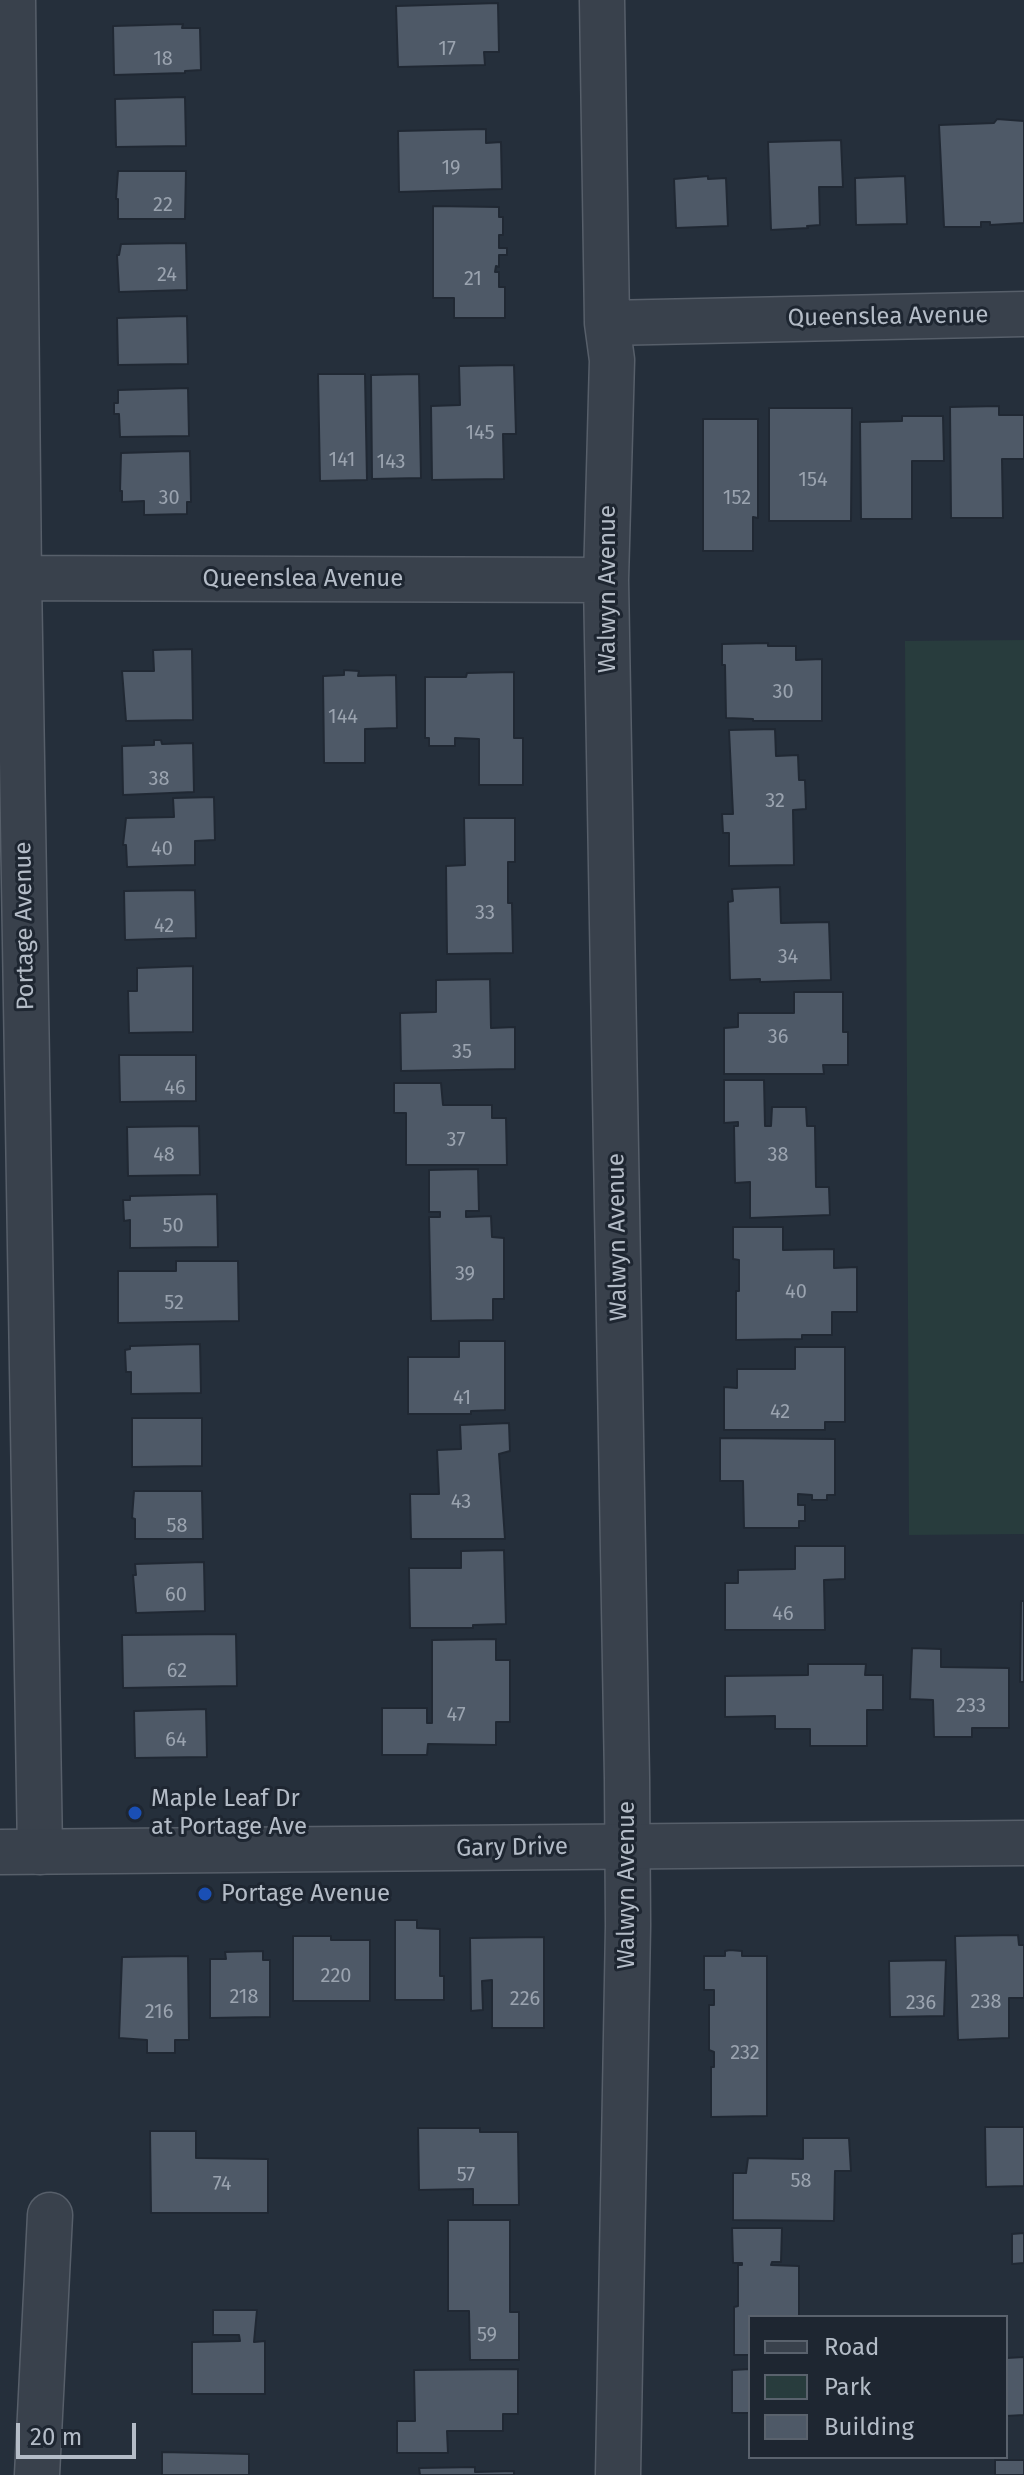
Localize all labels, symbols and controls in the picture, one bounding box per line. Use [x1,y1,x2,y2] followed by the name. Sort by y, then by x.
[438,37,456,61] house number: 17
[153,47,173,71] house number: 18
[441,156,461,180] house number: 19
[153,193,173,217] house number: 22
[157,263,177,287] house number: 24
[464,267,482,291] house number: 21
[787,301,989,333] street label: Queenslea Avenue
[465,421,495,445] house number: 145
[329,448,355,472] house number: 141
[377,450,405,474] house number: 143
[798,468,828,492] house number: 154
[158,486,180,510] house number: 30
[723,486,751,510] house number: 152
[594,505,622,673] street label: Walwyn Avenue
[203,565,403,593] street label: Queenslea Avenue
[772,680,794,704] house number: 30
[328,705,358,729] house number: 144
[149,767,169,791] house number: 38
[765,789,785,813] house number: 32
[151,837,173,861] house number: 40
[9,841,41,1011] street label: Portage Avenue
[475,901,495,925] house number: 33
[154,914,174,938] house number: 42
[778,945,798,969] house number: 34
[768,1025,788,1049] house number: 36
[452,1040,472,1064] house number: 35
[164,1076,186,1100] house number: 46
[447,1128,465,1152] house number: 37
[153,1143,175,1167] house number: 48
[768,1143,788,1167] house number: 38
[602,1153,634,1321] street label: Walwyn Avenue
[162,1214,184,1238] house number: 50
[455,1262,475,1286] house number: 39
[785,1280,807,1304] house number: 40
[164,1291,184,1315] house number: 52
[453,1386,471,1410] house number: 41
[770,1400,790,1424] house number: 42
[451,1490,471,1514] house number: 43
[166,1514,188,1538] house number: 58
[165,1583,187,1607] house number: 60
[772,1602,794,1626] house number: 46
[167,1659,187,1683] house number: 62
[956,1694,986,1718] house number: 233
[446,1703,466,1727] house number: 47
[165,1728,187,1752] house number: 64
[151,1785,307,1841] place label: Maple Leaf Dr at Portage Ave
[613,1801,641,1969] street label: Walwyn Avenue
[126,1804,144,1822] marker: Maple Leaf Dr at Portage Ave
[456,1833,568,1863] street label: Gary Drive
[221,1880,390,1908] place label: Portage Avenue
[196,1885,214,1903] marker: Portage Avenue
[321,1964,351,1988] house number: 220
[229,1985,259,2009] house number: 218
[510,1987,540,2011] house number: 226
[971,1990,1001,2014] house number: 238
[906,1991,936,2015] house number: 236
[145,2000,173,2024] house number: 216
[730,2041,760,2065] house number: 232
[457,2163,475,2187] house number: 57
[790,2169,812,2193] house number: 58
[213,2172,231,2196] house number: 74
[748,2315,1008,2459] legend
[477,2323,497,2347] house number: 59
[824,2333,879,2361] text: Road
[824,2373,871,2401] text: Park
[20,2407,140,2457] scale bar
[824,2413,914,2441] text: Building
[30,2423,82,2451] text: 20 m

